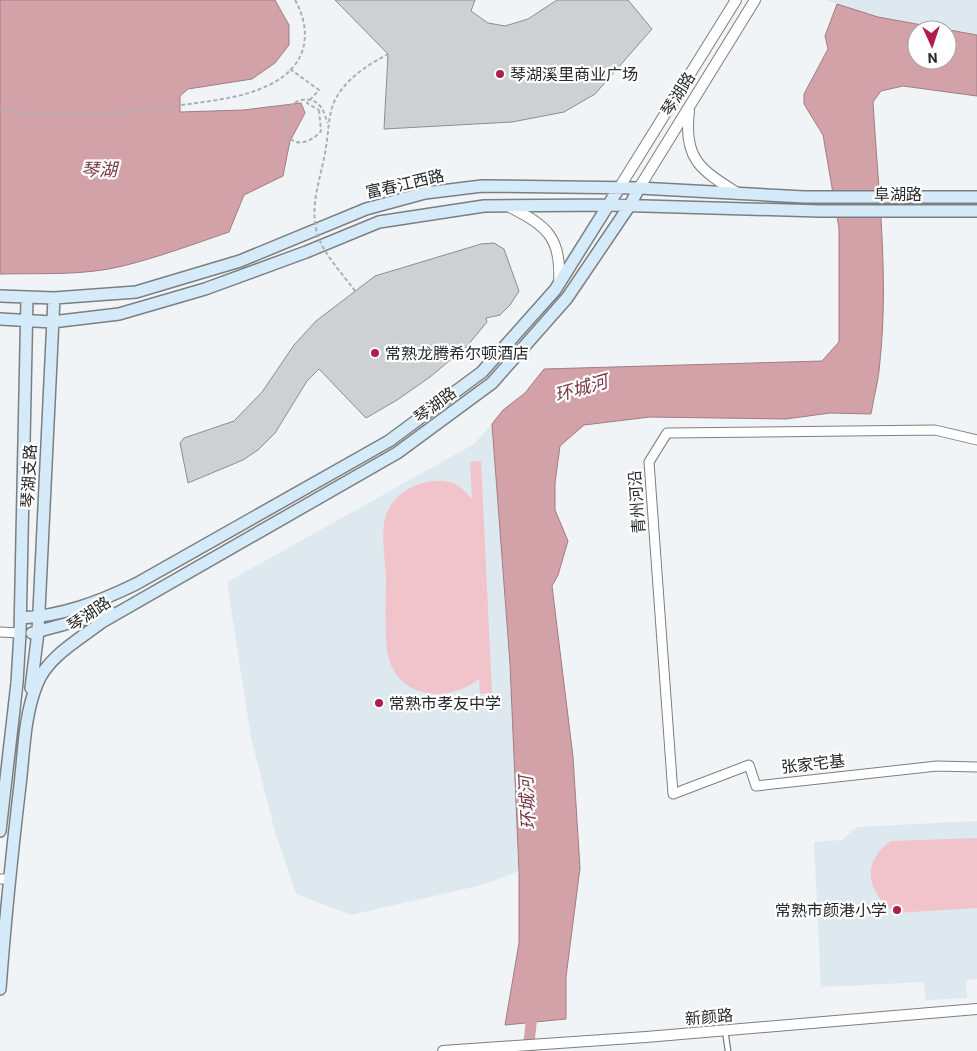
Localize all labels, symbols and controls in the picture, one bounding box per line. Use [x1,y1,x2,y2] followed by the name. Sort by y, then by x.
[907,20,957,70] north arrow
[927,50,938,66] text: N
[510,65,638,84] place label: 琴湖溪里商业广场
[494,68,506,80] marker: 琴湖溪里商业广场
[657,69,699,119] street label: 琴湖路
[81,159,120,180] water label: 琴湖
[364,166,446,202] street label: 富春江西路
[874,185,922,204] street label: 阜湖路
[385,344,529,363] place label: 常熟龙腾希尔顿酒店
[369,347,381,359] marker: 常熟龙腾希尔顿酒店
[552,370,613,406] water label: 环城河
[410,383,460,427] street label: 琴湖路
[18,444,40,508] street label: 琴湖支路
[625,469,649,535] street label: 青州河沿
[64,593,114,635] street label: 琴湖路
[389,694,501,713] place label: 常熟市孝友中学
[373,697,385,709] marker: 常熟市孝友中学
[780,751,846,777] street label: 张家宅基
[515,772,539,831] water label: 环城河
[775,901,887,920] place label: 常熟市颜港小学
[891,904,903,916] marker: 常熟市颜港小学
[684,1005,734,1029] street label: 新颜路

